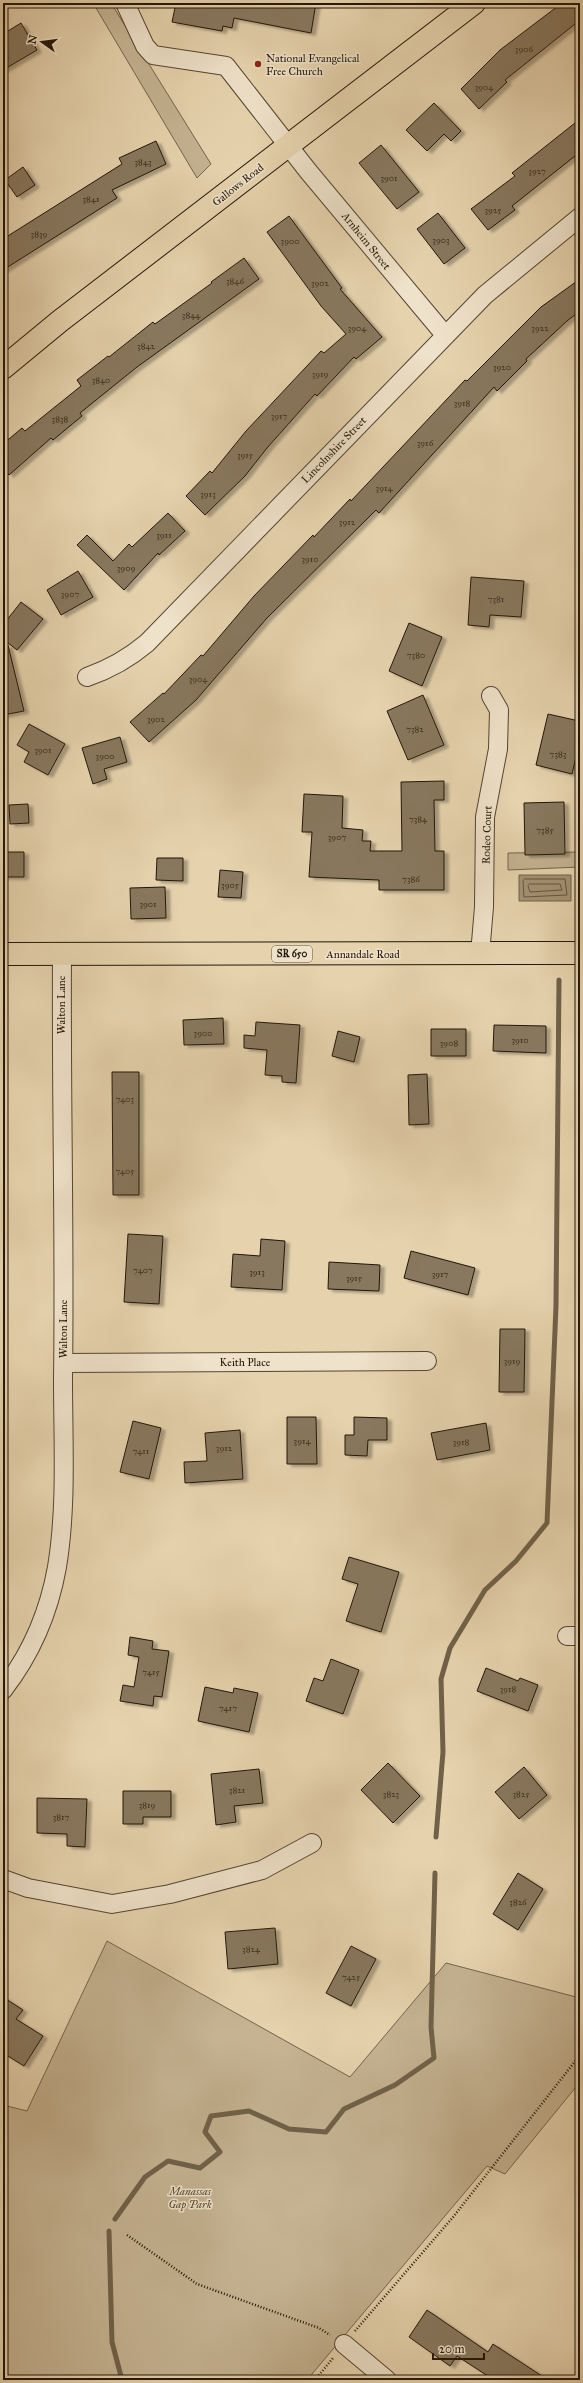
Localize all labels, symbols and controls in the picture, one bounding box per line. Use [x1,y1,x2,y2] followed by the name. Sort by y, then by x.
[22,22,62,62] north arrow
[25,33,40,46] text: N
[515,43,534,54] house number: 3906
[266,52,360,78] place label: National Evangelical Free Church
[253,59,263,69] marker: National Evangelical Free Church
[475,81,494,92] house number: 3904
[135,156,152,167] house number: 3843
[210,161,266,209] street label: Gallows Road
[528,165,546,176] house number: 3927
[380,172,398,183] house number: 3901
[83,193,100,204] house number: 3841
[485,204,502,215] house number: 3925
[338,209,393,272] street label: Arnheim Street
[31,228,48,239] house number: 3839
[432,234,450,245] house number: 3903
[281,235,299,246] house number: 3900
[226,275,244,286] house number: 3846
[311,277,330,288] house number: 3902
[182,309,201,320] house number: 3844
[348,322,367,333] house number: 3904
[531,322,549,333] house number: 3922
[137,340,155,351] house number: 3842
[493,361,511,372] house number: 3920
[312,368,329,379] house number: 3919
[92,374,110,385] house number: 3840
[454,397,471,408] house number: 3918
[271,410,288,421] house number: 3917
[52,413,69,424] house number: 3838
[299,414,369,486] street label: Lincolnshire Street
[417,437,434,448] house number: 3916
[237,449,254,460] house number: 3915
[376,482,393,493] house number: 3914
[200,488,216,499] house number: 3913
[339,516,356,527] house number: 3912
[156,529,172,540] house number: 3911
[301,553,319,564] house number: 3910
[117,562,135,573] house number: 3909
[61,588,79,599] house number: 3907
[488,593,505,604] house number: 7381
[407,649,425,660] house number: 7380
[189,673,208,684] house number: 3904
[147,713,166,724] house number: 3902
[406,723,424,734] house number: 7382
[34,744,52,755] house number: 3901
[550,748,567,759] house number: 7383
[96,750,114,761] house number: 3900
[479,806,495,864] street label: Rodeo Court
[409,813,428,824] house number: 7384
[536,824,555,835] house number: 7385
[328,831,346,842] house number: 3907
[402,873,420,884] house number: 7386
[221,879,240,890] house number: 3905
[139,898,157,909] house number: 3901
[272,946,312,962] road number: SR 650
[325,948,400,961] street label: Annandale Road
[55,975,68,1034] street label: Walton Lane
[194,1027,212,1038] house number: 3900
[511,1034,529,1045] house number: 3910
[440,1037,458,1048] house number: 3908
[116,1093,135,1104] house number: 7403
[115,1165,135,1176] house number: 7405
[133,1264,153,1275] house number: 7407
[249,1266,265,1277] house number: 3913
[432,1268,449,1279] house number: 3917
[346,1272,363,1283] house number: 3915
[57,1299,70,1358] street label: Walton Lane
[504,1355,521,1366] house number: 3919
[220,1356,271,1369] street label: Keith Place
[294,1435,311,1446] house number: 3914
[453,1436,470,1447] house number: 3918
[216,1442,233,1453] house number: 3912
[133,1445,150,1456] house number: 7411
[142,1666,160,1677] house number: 7415
[500,1683,517,1694] house number: 3918
[219,1702,237,1713] house number: 7417
[229,1784,246,1795] house number: 3821
[383,1788,400,1799] house number: 3823
[513,1788,530,1799] house number: 3825
[139,1799,156,1810] house number: 3819
[53,1811,70,1822] house number: 3817
[509,1896,527,1907] house number: 3826
[242,1943,261,1954] house number: 3824
[342,1971,361,1982] house number: 7425
[168,2185,212,2212] park label: Manassas Gap Park
[433,2335,484,2361] scale bar
[439,2342,465,2356] text: 20 m

